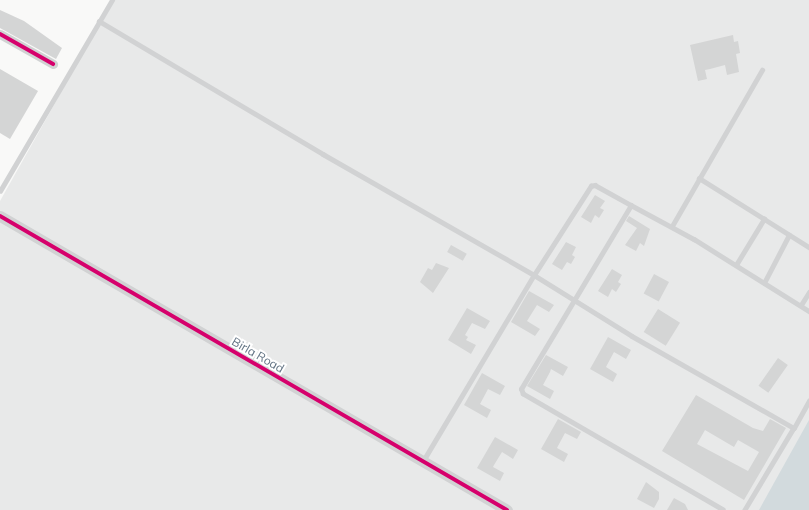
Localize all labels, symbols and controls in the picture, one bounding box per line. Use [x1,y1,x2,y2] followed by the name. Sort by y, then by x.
[229,334,287,376] street label: Birla Road

